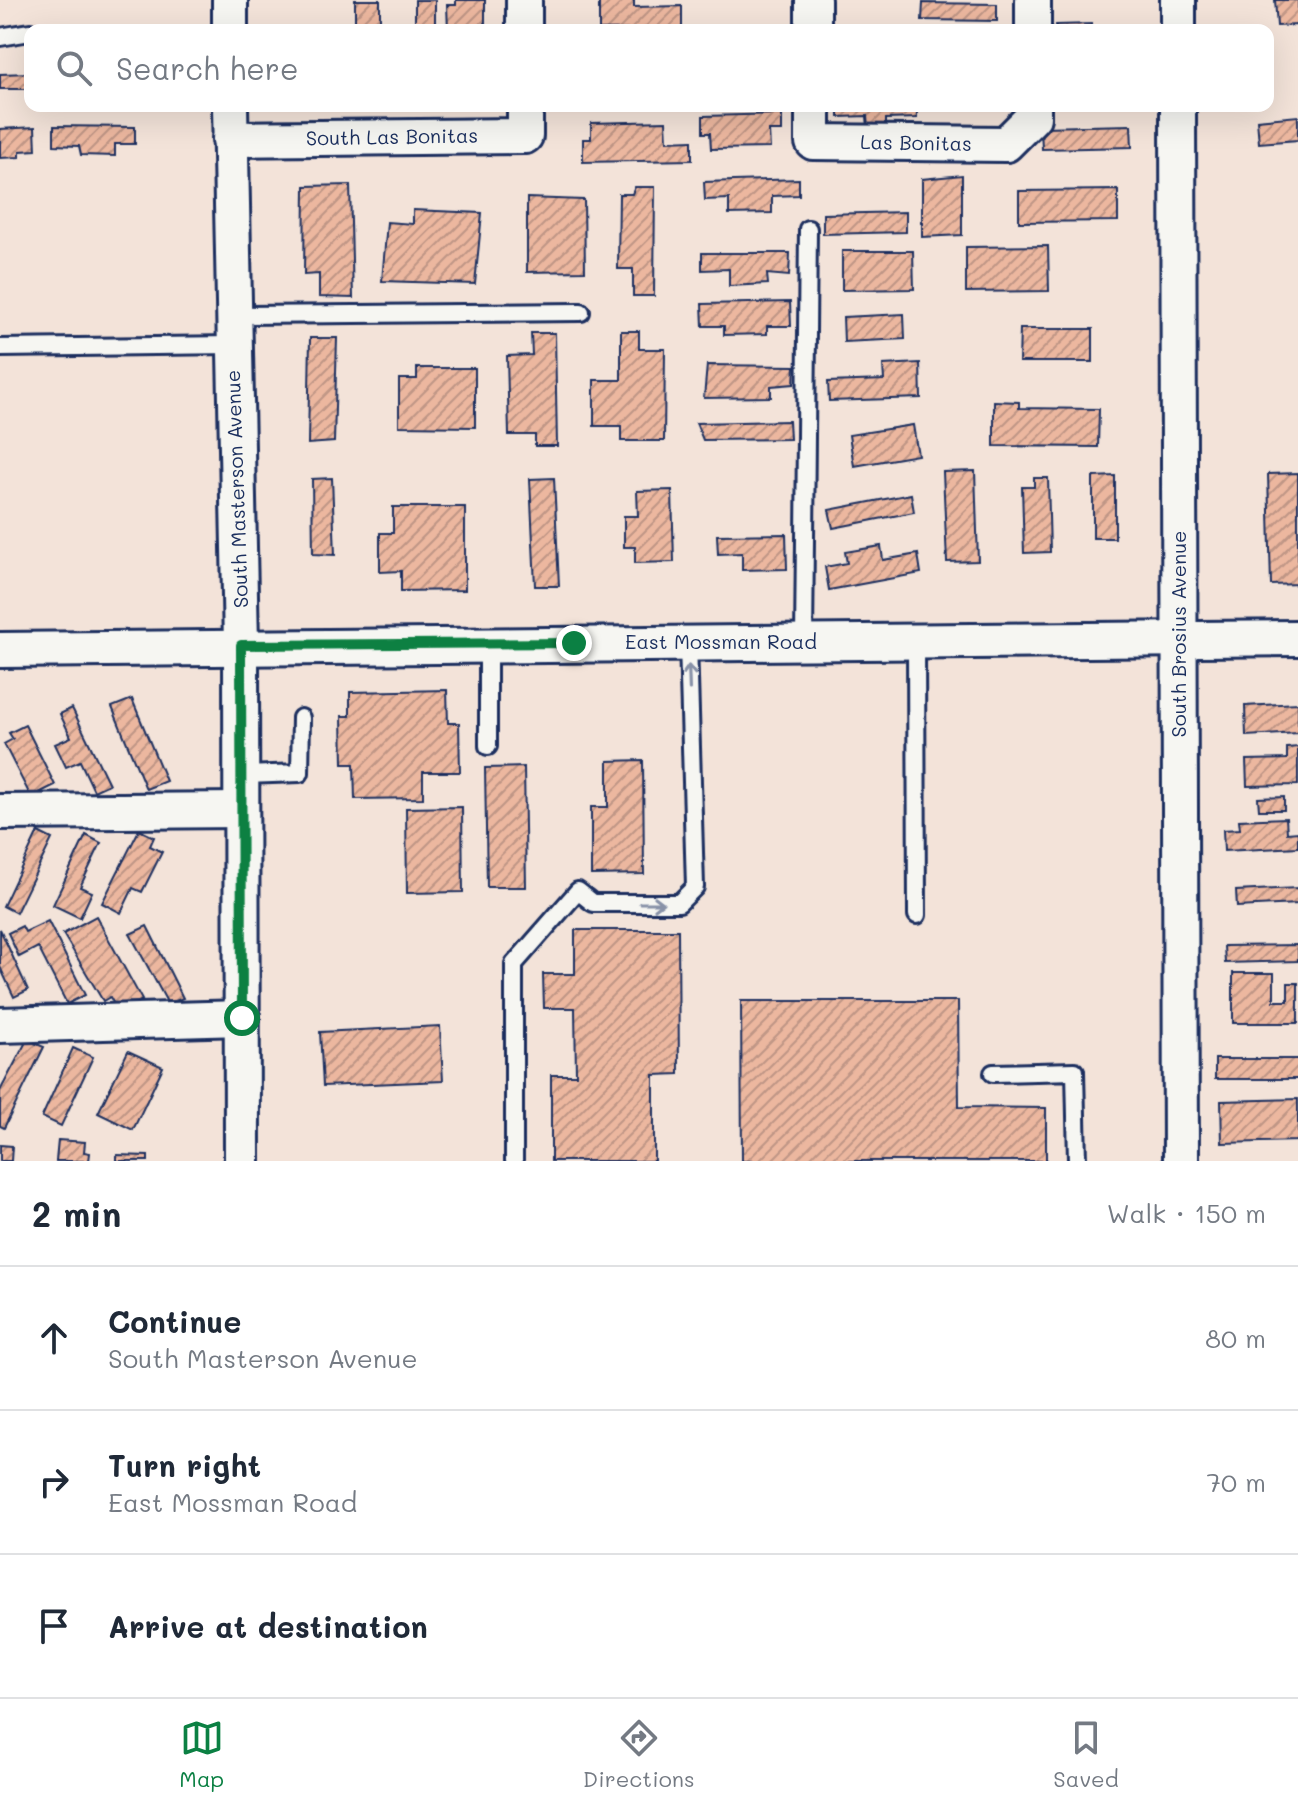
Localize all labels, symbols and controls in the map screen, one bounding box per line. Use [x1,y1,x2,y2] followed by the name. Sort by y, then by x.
[24,24,1274,112] search box
[52,46,96,90] icon: search
[116,48,299,88] text: Search here
[306,122,478,151] street label: South Las Bonitas
[860,128,972,156] street label: Las Bonitas
[219,370,253,608] street label: South Masterson Avenue
[1165,531,1191,737] street label: South Brosius Avenue
[556,625,592,661] route end
[625,628,817,654] street label: East Mossman Road
[681,664,697,691] one-way arrow
[638,895,665,911] one-way arrow
[224,1000,260,1036] route start
[32,1191,121,1236] text: 2 min
[1107,1196,1266,1230] text: Walk · 150 m
[108,1301,241,1341] text: Continue
[32,1316,76,1360] icon: ahead
[1205,1321,1266,1355] text: 80 m
[108,1341,418,1375] text: South Masterson Avenue
[108,1445,261,1485] text: Turn right
[32,1460,76,1504] icon: right
[1206,1465,1266,1499] text: 70 m
[108,1485,357,1519] text: East Mossman Road
[32,1604,76,1648] icon: arrive
[108,1606,428,1646] text: Arrive at destination
[179,1716,224,1793] tab: Map
[583,1716,695,1793] tab: Directions
[1053,1716,1119,1793] tab: Saved

